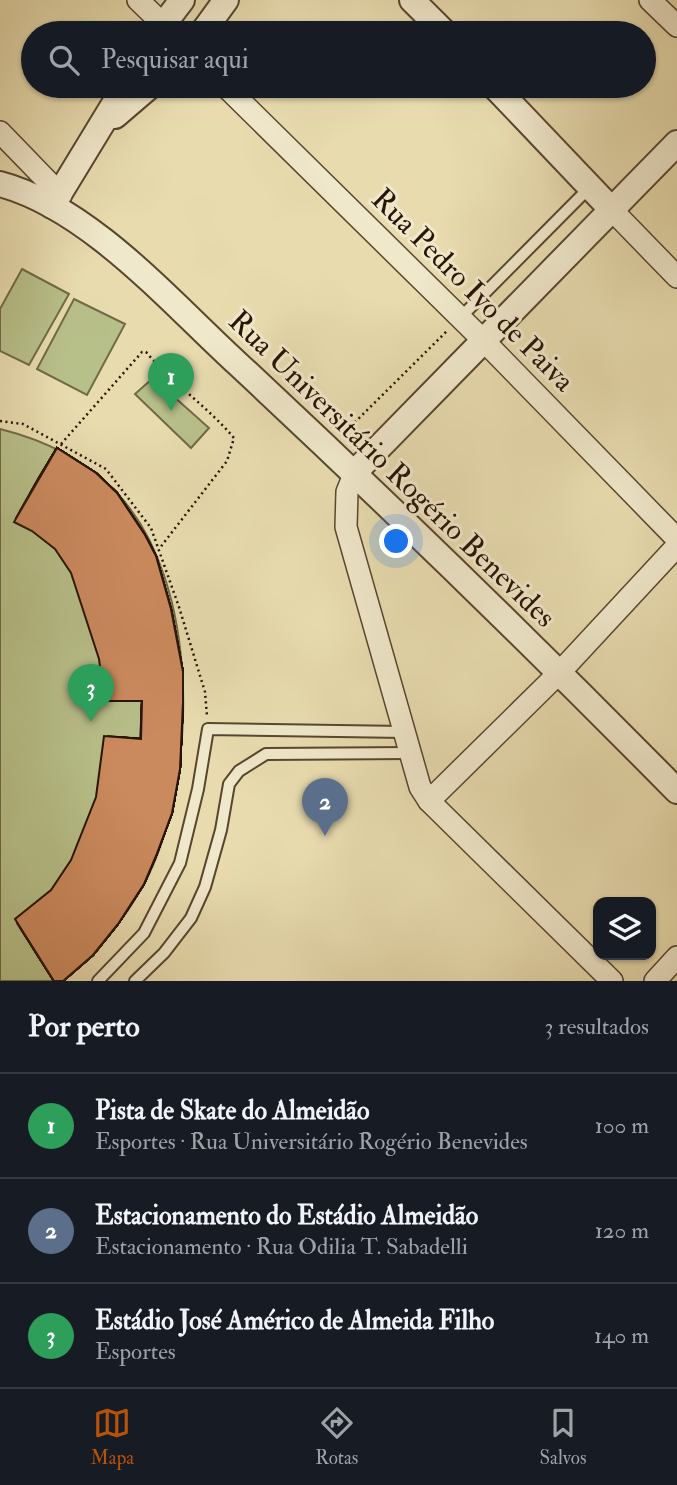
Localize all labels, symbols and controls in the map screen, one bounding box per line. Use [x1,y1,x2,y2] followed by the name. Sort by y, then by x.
[21,21,656,98] search box
[45,41,83,79] icon: search
[101,44,249,76] text: Pesquisar aqui
[364,181,583,400] street label: Rua Pedro Ivo de Paiva
[221,303,563,635] street label: Rua Universitário Rogério Benevides
[148,353,194,411] pin: 1
[379,524,413,558] your location
[68,664,114,722] pin: 3
[302,778,348,836] pin: 2
[593,897,656,960] map controls
[593,897,656,960] button: layers
[28,1008,140,1045] text: Por perto
[545,1012,649,1041] text: 3 resultados
[95,1095,370,1127] text: Pista de Skate do Almeidão
[47,1111,55,1140] text: 1
[595,1111,649,1140] text: 100 m
[95,1127,528,1156] text: Esportes · Rua Universitário Rogério Benevides
[95,1200,478,1232] text: Estacionamento do Estádio Almeidão
[45,1216,57,1245] text: 2
[595,1216,649,1245] text: 120 m
[95,1232,468,1261] text: Estacionamento · Rua Odilia T. Sabadelli
[95,1305,494,1337] text: Estádio José Américo de Almeida Filho
[47,1321,55,1350] text: 3
[594,1321,649,1350] text: 140 m
[95,1337,176,1366] text: Esportes
[91,1404,134,1470] tab: Mapa
[315,1404,358,1470] tab: Rotas
[540,1404,586,1470] tab: Salvos

